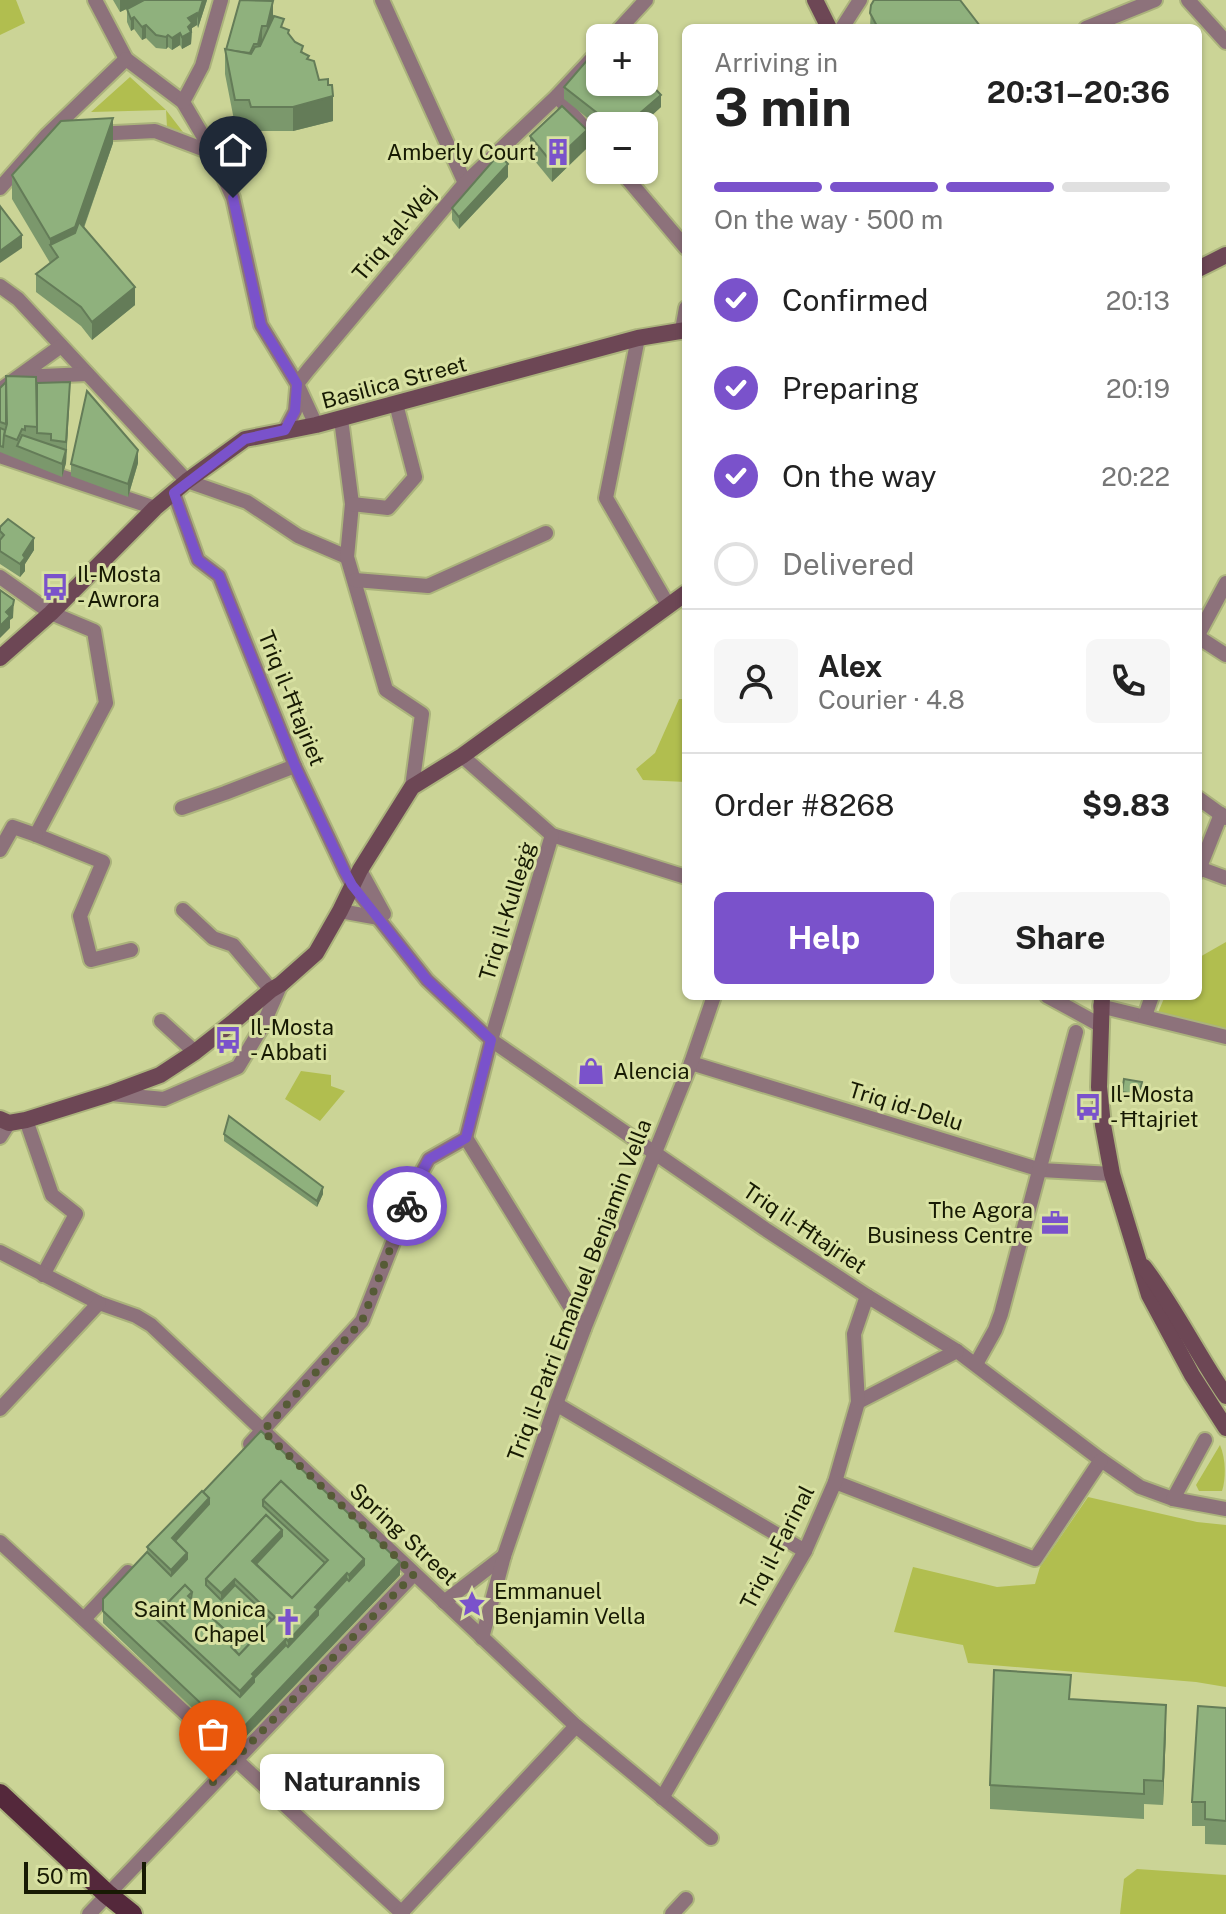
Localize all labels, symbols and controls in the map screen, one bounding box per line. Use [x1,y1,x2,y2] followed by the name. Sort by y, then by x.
[586,24,658,184] map controls
[586,24,658,96] button: +
[714,47,838,78] text: Arriving in
[987,74,1170,110] text: 20:31–20:36
[714,77,852,138] text: 3 min
[586,112,658,184] button: −
[199,116,267,198] pin
[211,128,255,172] icon: home
[543,137,573,167] building icon: Amberly Court
[387,139,536,165] place label: Amberly Court
[347,180,441,286] street label: Triq tal-Wej
[714,204,943,235] text: On the way · 500 m
[714,278,758,322] icon: check
[782,282,928,318] text: Confirmed
[1106,285,1170,316] text: 20:13
[319,350,469,414] street label: Basilica Street
[714,366,758,410] icon: check
[782,370,919,406] text: Preparing
[1106,373,1170,404] text: 20:19
[714,454,758,498] icon: check
[782,458,936,494] text: On the way
[1101,461,1170,492] text: 20:22
[782,546,914,582] text: Delivered
[77,561,161,612] place label: Il-Mosta - Awrora
[40,572,70,602] bus stop icon: Il-Mosta - Awrora
[253,627,331,769] street label: Triq il-Ħtajriet
[714,639,798,723] button: person
[1086,639,1170,723] button: phone
[818,648,882,684] text: Alex
[818,684,965,715] text: Courier · 4.8
[714,787,895,823] text: Order #8268
[1082,787,1170,823] text: $9.83
[473,838,541,984] street label: Triq il-Kulleġġ
[714,892,934,984] button: Help
[950,892,1170,984] button: Share
[250,1014,334,1065] place label: Il-Mosta - Abbati
[213,1025,243,1055] bus stop icon: Il-Mosta - Abbati
[576,1056,606,1086] shop icon: Alencia
[613,1058,689,1084] place label: Alencia
[846,1076,966,1136] street label: Triq id-Delu
[1110,1081,1198,1132] place label: Il-Mosta - Ħtajriet
[1073,1092,1103,1122] bus stop icon: Il-Mosta - Ħtajriet
[502,1115,656,1465] street label: Triq il-Patri Emanuel Benjamin Vella
[367,1166,447,1246] courier
[738,1177,872,1279] street label: Triq il-Ħtajriet
[385,1184,429,1228] icon: bike
[867,1197,1033,1248] place label: The Agora Business Centre
[1040,1208,1070,1238] office icon: The Agora Business Centre
[345,1477,463,1591] street label: Spring Street
[735,1481,819,1613] street label: Triq il-Farinal
[494,1578,645,1629] place label: Emmanuel Benjamin Vella
[457,1589,487,1619] place icon: Emmanuel Benjamin Vella
[134,1596,266,1647] place label: Saint Monica Chapel
[273,1607,303,1637] church icon: Saint Monica Chapel
[179,1700,247,1782] pin
[191,1712,235,1756] icon: bag
[261,1754,445,1810] callout: Naturannis
[283,1766,421,1797] text: Naturannis
[24,1858,146,1894] scale bar
[36,1863,88,1889] text: 50 m

